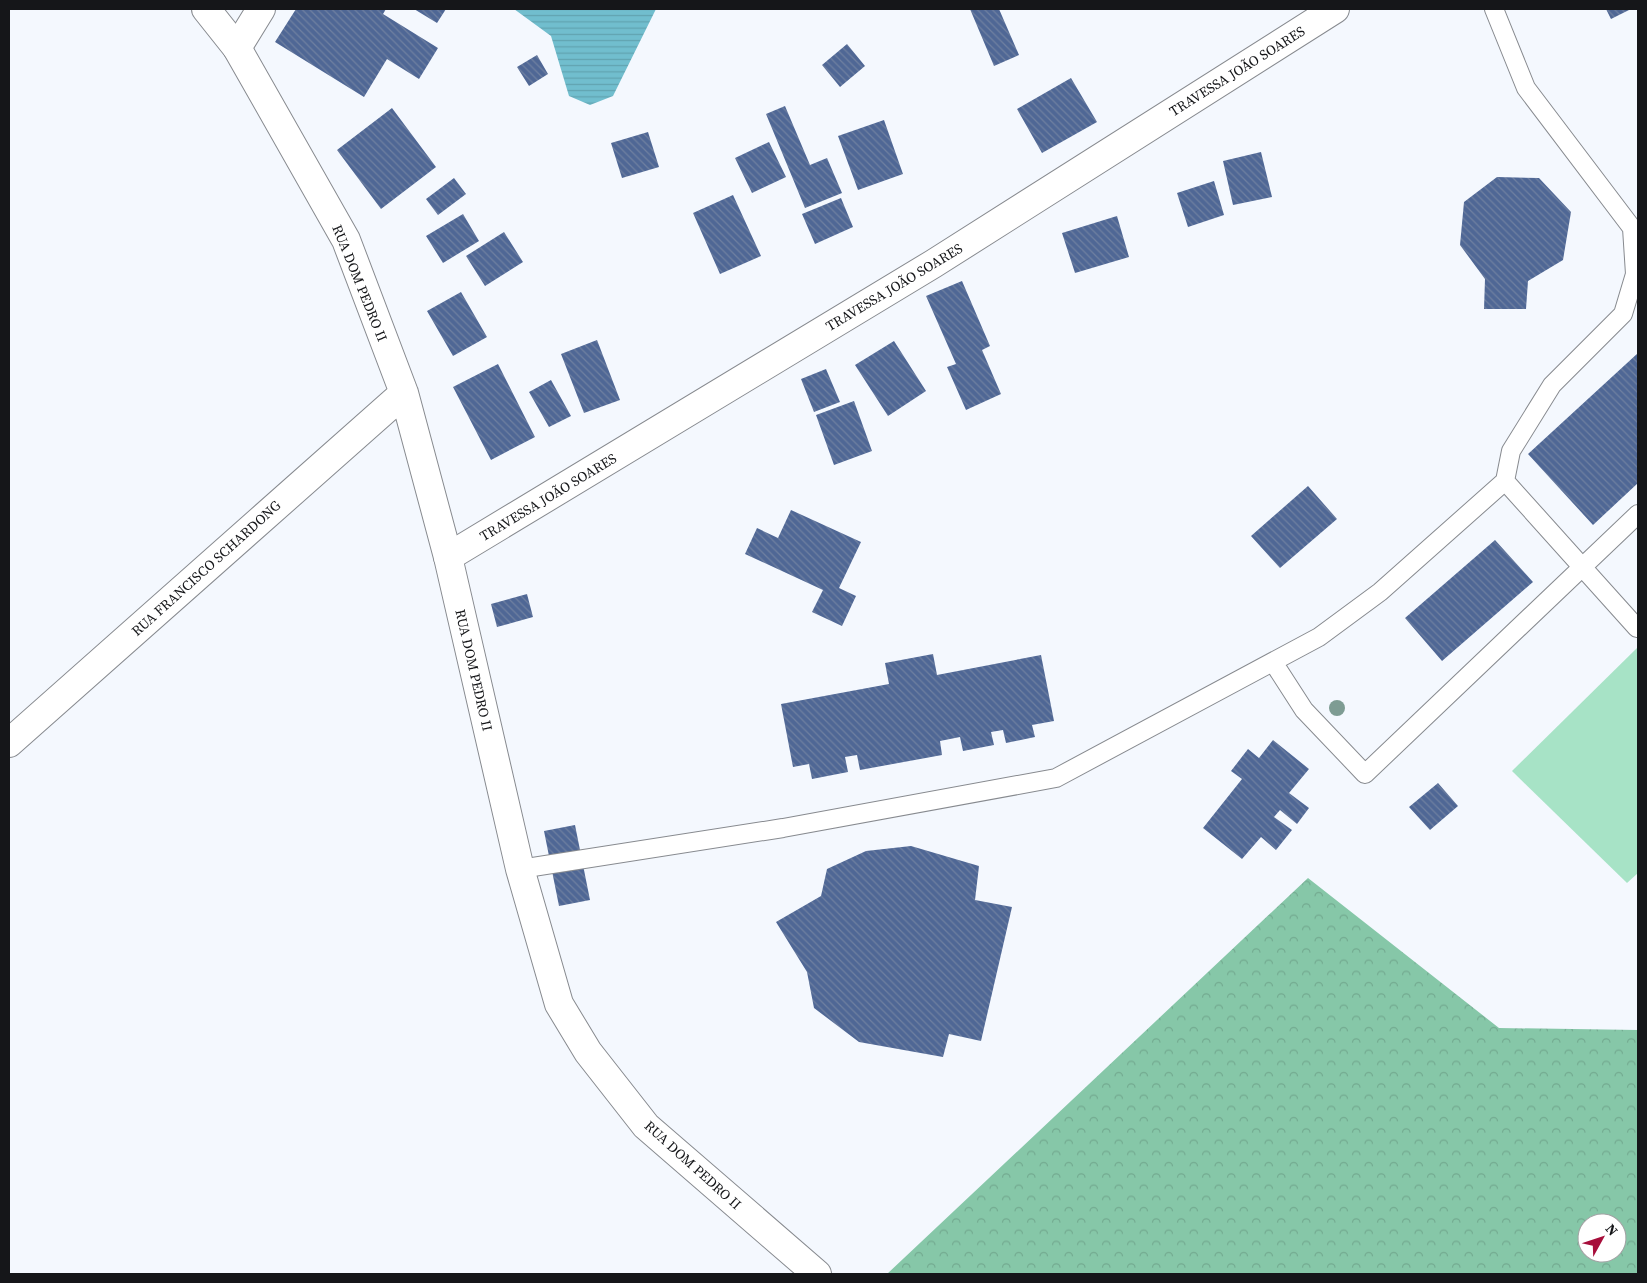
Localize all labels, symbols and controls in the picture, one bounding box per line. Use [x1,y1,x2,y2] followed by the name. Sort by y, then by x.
[1165,21,1309,121] street label: TRAVESSA JOÃO SOARES
[327,222,393,344] street label: RUA DOM PEDRO II
[822,238,966,336] street label: TRAVESSA JOÃO SOARES
[476,448,620,546] street label: TRAVESSA JOÃO SOARES
[127,495,285,640] street label: RUA FRANCISCO SCHARDONG
[450,607,498,733] street label: RUA DOM PEDRO II
[640,1116,746,1214] street label: RUA DOM PEDRO II
[1577,1213,1627,1263] north arrow
[1601,1219,1623,1240] text: N

